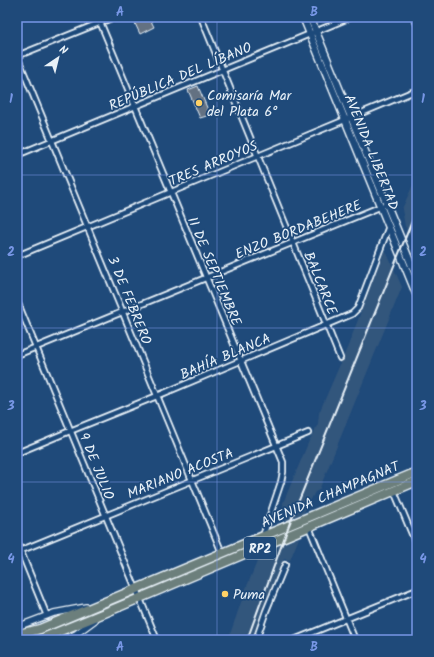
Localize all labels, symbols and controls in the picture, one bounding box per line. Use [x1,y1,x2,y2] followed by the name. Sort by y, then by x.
[116,2,124,23] text: A
[310,2,318,23] text: B
[105,37,256,117] street label: REPÚBLICA DEL LÍBANO
[38,38,78,78] north arrow
[55,41,71,60] text: N
[207,85,292,123] place label: Comisaría Mar del Plata 6°
[9,89,13,110] text: 1
[421,89,425,110] text: 1
[338,91,404,214] street label: AVENIDA LIBERTAD
[194,98,204,108] marker: Comisaría Mar del Plata 6°
[166,135,262,192] street label: TRES ARROYOS
[232,194,366,265] street label: ENZO BORDABEHERE
[181,213,247,330] street label: 11 DE SEPTIEMBRE
[7,242,15,263] text: 2
[419,242,427,263] text: 2
[297,248,343,319] street label: BALCARCE
[101,253,157,348] street label: 3 DE FEBRERO
[177,328,274,386] street label: BAHÍA BLANCA
[6,396,15,417] text: 3
[418,396,427,417] text: 3
[73,429,120,504] street label: 9 DE JULIO
[124,443,237,505] street label: MARIANO ACOSTA
[258,455,404,534] street label: AVENIDA CHAMPAGNAT
[244,537,276,559] road number: RP2
[7,549,15,570] text: 4
[419,549,427,570] text: 4
[233,584,265,606] place label: Puma
[220,589,230,599] marker: Puma
[116,637,124,657] text: A
[310,637,318,657] text: B

